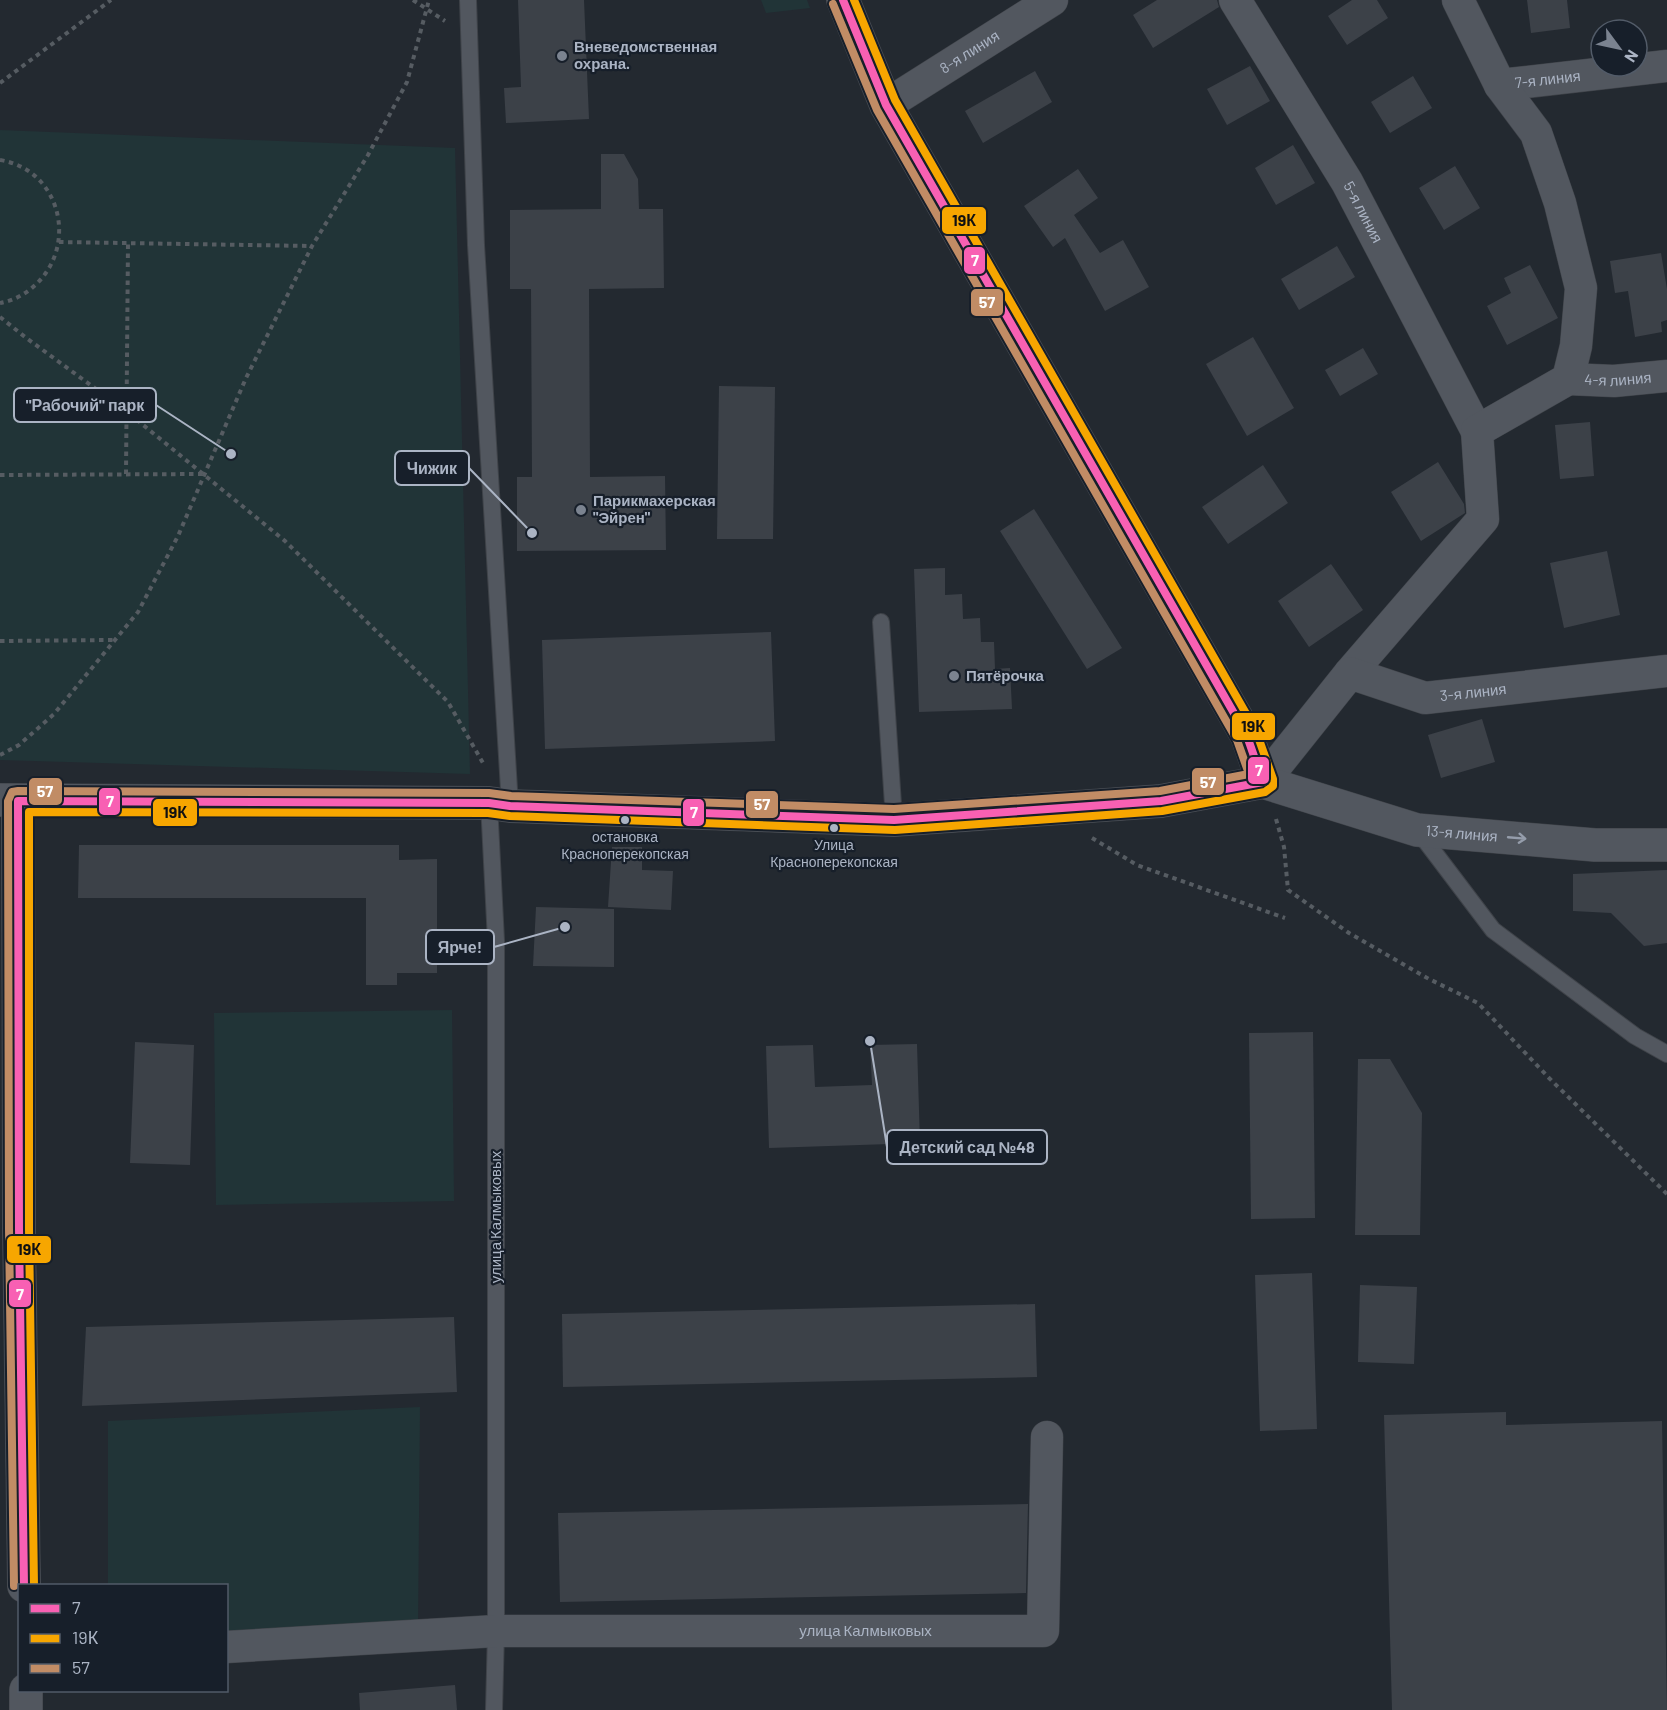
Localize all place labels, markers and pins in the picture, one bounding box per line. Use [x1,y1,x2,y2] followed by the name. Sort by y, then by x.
[574,37,717,72] place label: Вневедомственная охрана.
[555,49,569,63] marker: Вневедомственная охрана.
[14,388,156,422] callout: "Рабочий" парк
[395,451,469,485] callout: Чижик
[593,491,716,526] place label: Парикмахерская "Эйрен"
[574,503,588,517] marker: Парикмахерская "Эйрен"
[966,666,1044,684] place label: Пятёрочка
[947,669,961,683] marker: Пятёрочка
[619,814,631,826] marker: остановка Красноперекопская
[828,822,840,834] marker: Улица Красноперекопская
[561,828,689,862] place label: остановка Красноперекопская
[770,836,898,870] place label: Улица Красноперекопская
[426,930,494,964] callout: Ярче!
[887,1130,1047,1164] callout: Детский сад №48

